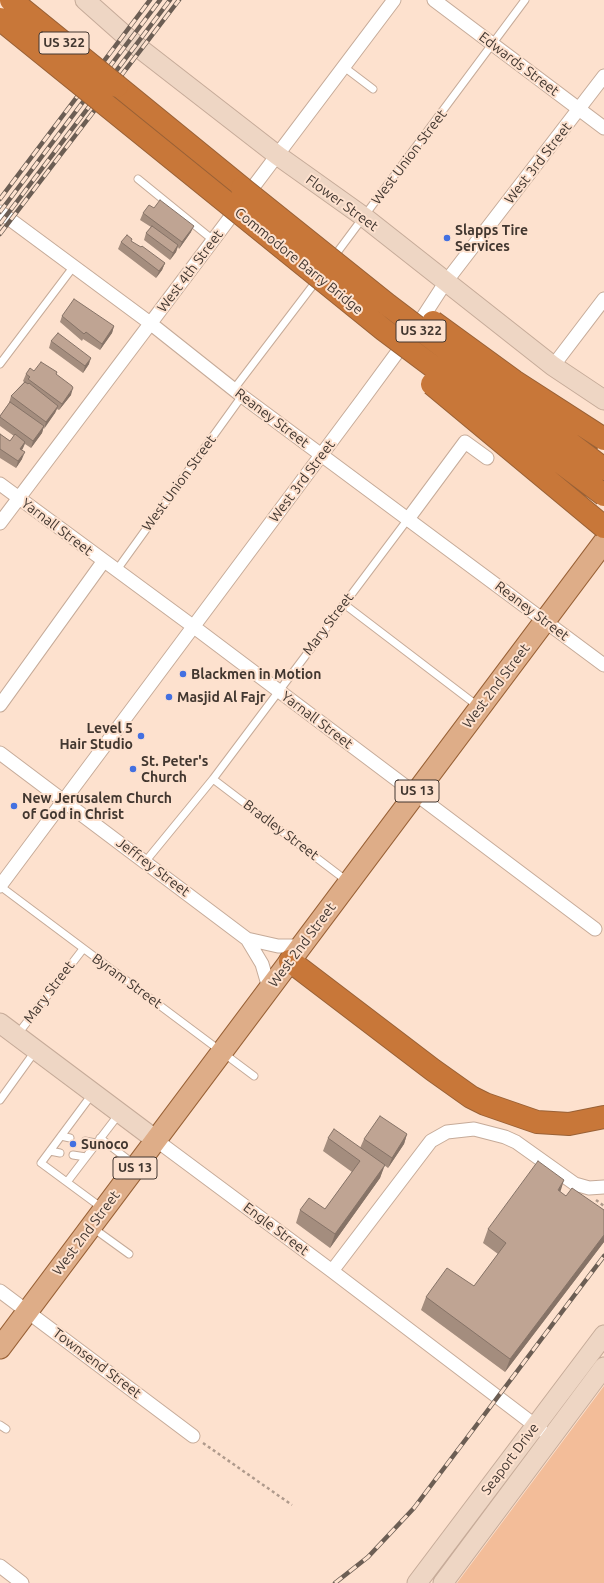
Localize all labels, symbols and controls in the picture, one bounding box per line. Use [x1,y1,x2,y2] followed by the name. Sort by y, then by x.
[476,28,562,100] street label: Edwards Street
[39,32,89,54] road number: US 322
[368,106,450,208] street label: West Union Street
[501,119,575,207] street label: West 3rd Street
[303,171,381,235] street label: Flower Street
[231,204,367,318] street label: Commodore Barry Bridge
[455,222,528,254] place label: Slapps Tire Services
[154,226,226,316] street label: West 4th Street
[442,233,452,243] marker: Slapps Tire Services
[396,320,446,342] road number: US 322
[232,385,312,451] street label: Reaney Street
[138,432,220,534] street label: West Union Street
[266,436,338,526] street label: West 3rd Street
[18,495,96,559] street label: Yarnall Street
[492,578,572,644] street label: Reaney Street
[299,589,357,659] street label: Mary Street
[459,640,533,732] street label: West 2nd Street
[191,666,321,682] place label: Blackmen in Motion
[178,669,188,679] marker: Blackmen in Motion
[278,688,356,752] street label: Yarnall Street
[177,689,266,705] place label: Masjid Al Fajr
[164,692,174,702] marker: Masjid Al Fajr
[59,720,133,752] place label: Level 5 Hair Studio
[136,731,146,741] marker: Level 5 Hair Studio
[141,753,208,786] place label: St. Peter's Church
[128,764,138,774] marker: St. Peter's Church
[395,780,439,802] road number: US 13
[22,790,172,822] place label: New Jerusalem Church of God in Christ
[240,796,322,864] street label: Bradley Street
[9,801,19,811] marker: New Jerusalem Church of God in Christ
[113,834,193,900] street label: Jeffrey Street
[265,899,339,991] street label: West 2nd Street
[89,950,165,1012] street label: Byram Street
[20,957,78,1027] street label: Mary Street
[81,1136,129,1152] place label: Sunoco
[68,1139,78,1149] marker: Sunoco
[113,1157,157,1179] road number: US 13
[49,1187,123,1279] street label: West 2nd Street
[240,1199,312,1259] street label: Engle Street
[49,1324,145,1402] street label: Townsend Street
[477,1420,543,1498] street label: Seaport Drive

